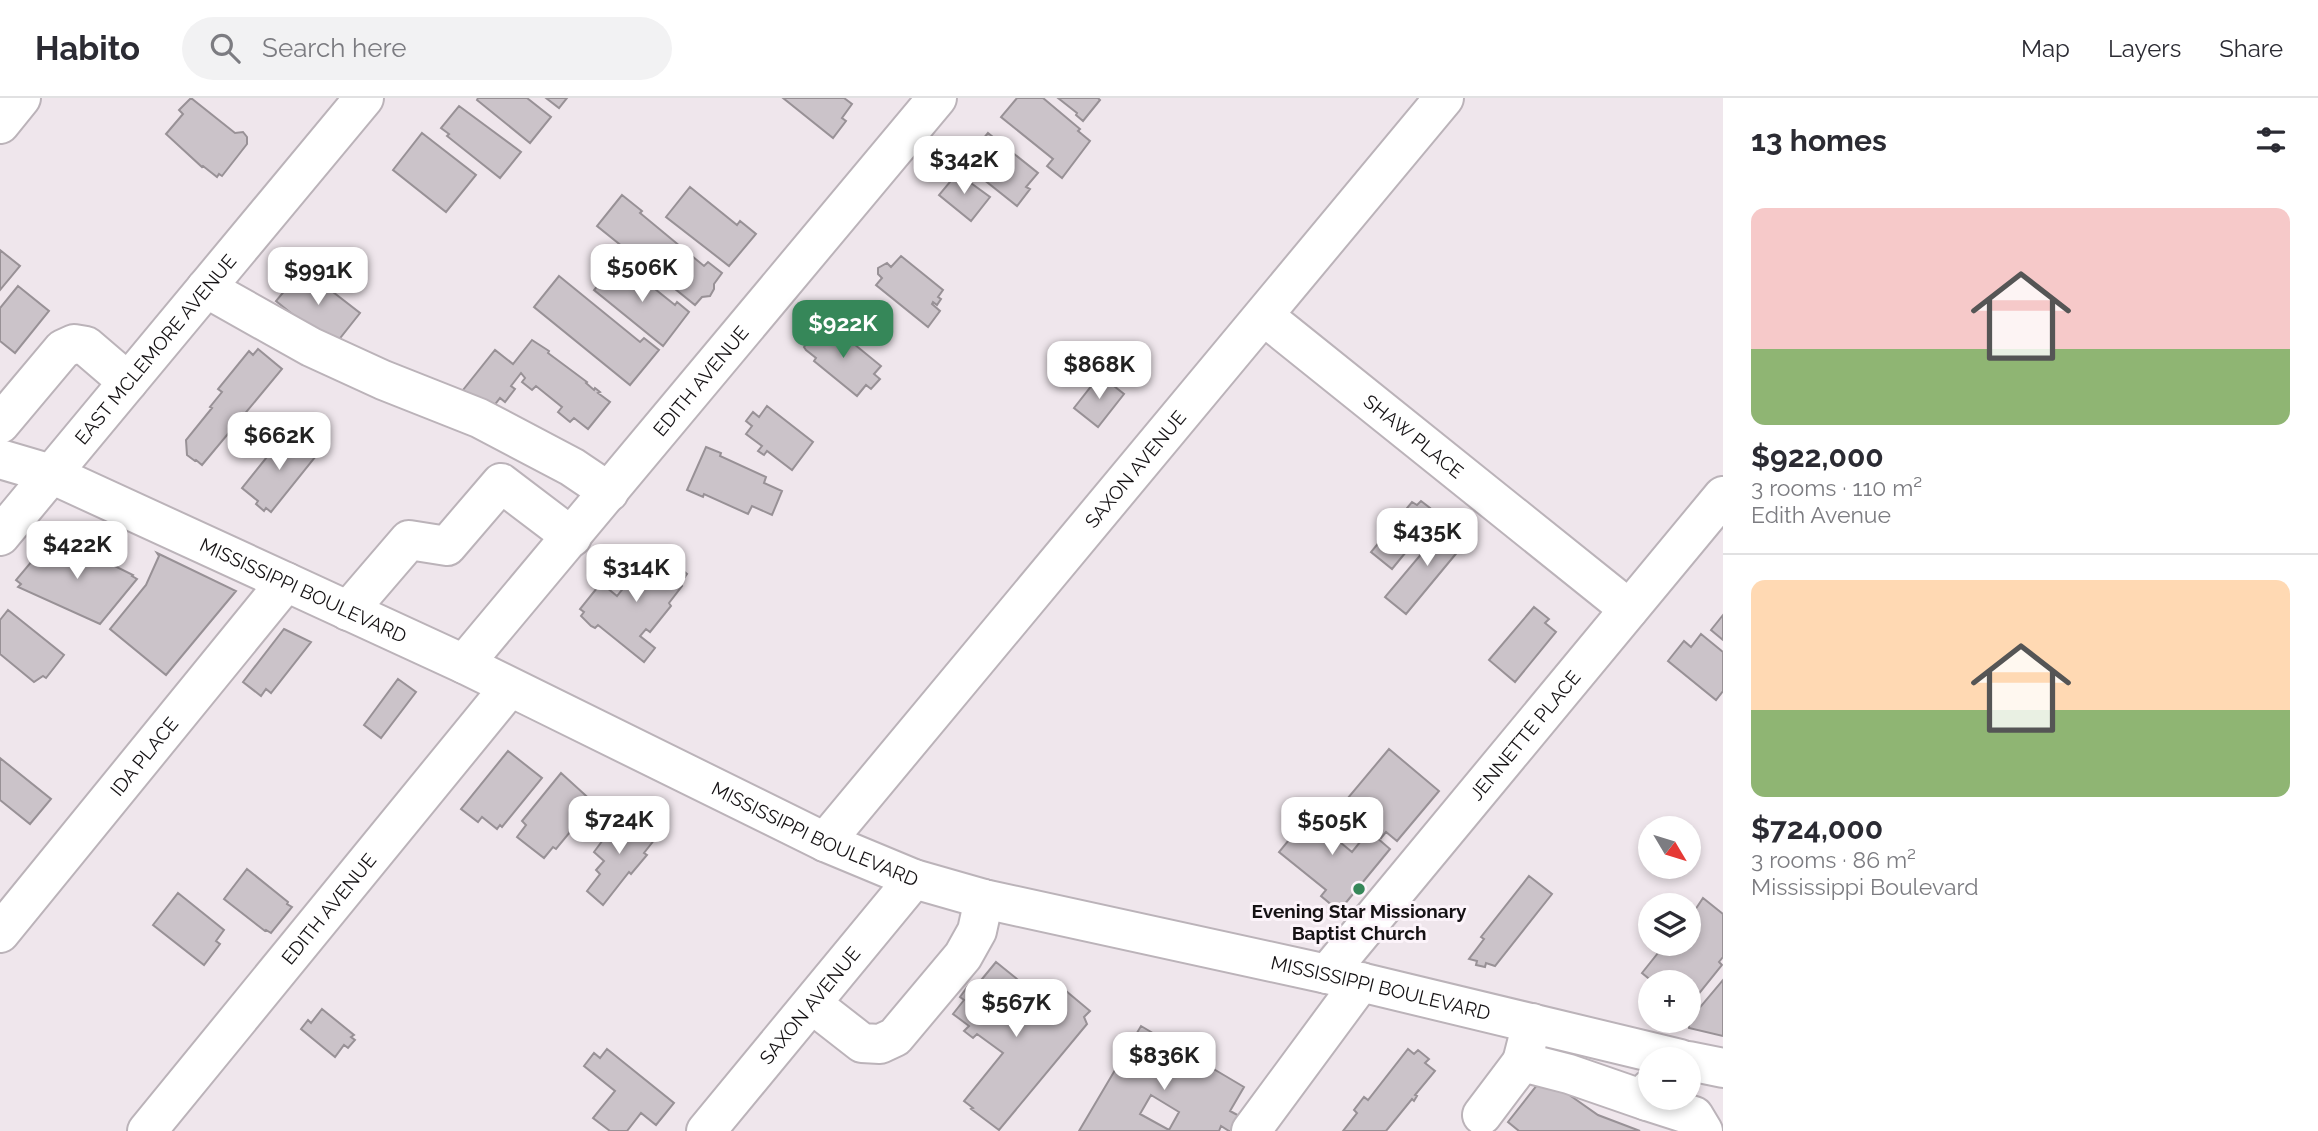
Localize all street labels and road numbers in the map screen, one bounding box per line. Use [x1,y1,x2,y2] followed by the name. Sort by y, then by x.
[70,250,240,448] street label: EAST MCLEMORE AVENUE
[648,321,753,440] street label: EDITH AVENUE
[1360,390,1468,483] street label: SHAW PLACE
[1080,406,1190,532] street label: SAXON AVENUE
[197,533,410,647] street label: MISSISSIPPI BOULEVARD
[1465,666,1585,804] street label: JENNETTE PLACE
[106,713,183,800] street label: IDA PLACE
[708,777,922,891] street label: MISSISSIPPI BOULEVARD
[277,849,380,969] street label: EDITH AVENUE
[755,942,865,1068] street label: SAXON AVENUE
[1269,951,1493,1024] street label: MISSISSIPPI BOULEVARD

